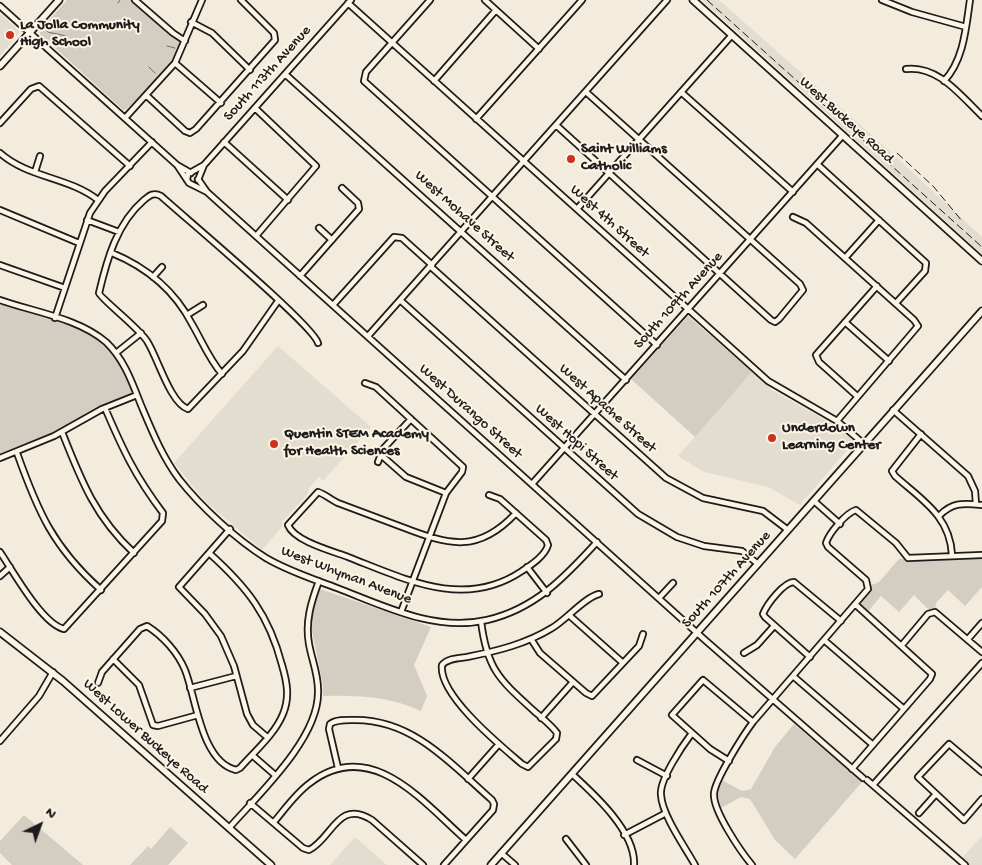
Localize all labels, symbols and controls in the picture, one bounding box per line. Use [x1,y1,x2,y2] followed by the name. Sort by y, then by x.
[20,17,140,52] place label: La Jolla Community High School
[220,23,316,125] street label: South 113th Avenue
[4,29,16,41] marker: La Jolla Community High School
[795,74,897,168] street label: West Buckeye Road
[581,141,667,176] place label: Saint Williams Catholic
[565,153,577,165] marker: Saint Williams Catholic
[410,167,518,267] street label: West Mohave Street
[566,182,652,262] street label: West 4th Street
[631,249,727,353] street label: South 109th Avenue
[415,361,525,463] street label: West Durango Street
[555,361,659,457] street label: West Apache Street
[531,401,621,485] street label: West Hopi Street
[782,420,881,455] place label: Underdown Learning Center
[284,426,429,461] place label: Quentin STEM Academy for Health Sciences
[766,432,778,444] marker: Underdown Learning Center
[268,438,280,450] marker: Quentin STEM Academy for Health Sciences
[679,528,775,632] street label: South 107th Avenue
[278,543,414,609] street label: West Whyman Avenue
[78,676,212,798] street label: West Lower Buckeye Road
[15,800,65,850] north arrow
[41,804,59,823] text: N

